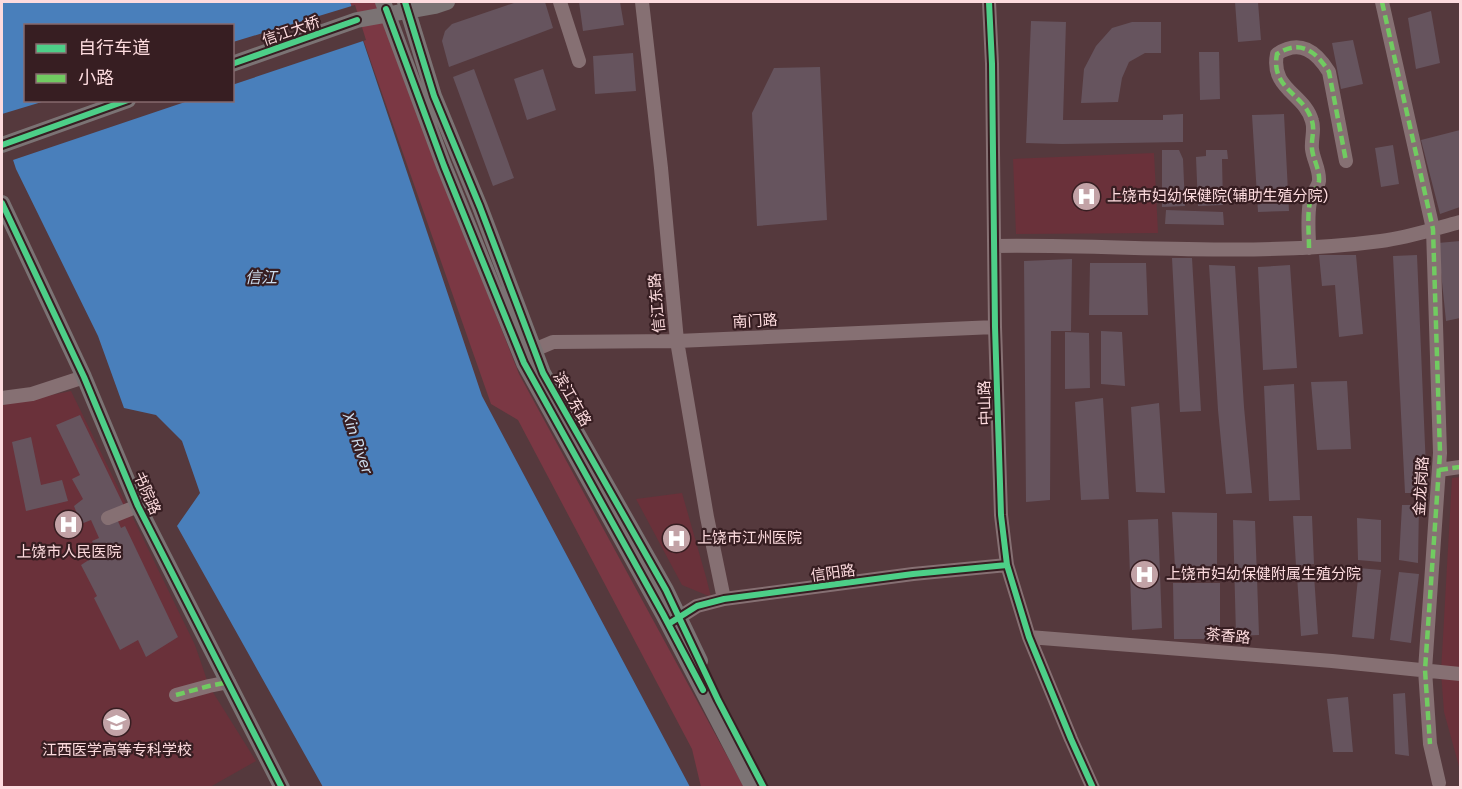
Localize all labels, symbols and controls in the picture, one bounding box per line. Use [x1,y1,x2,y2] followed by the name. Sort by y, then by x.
[259,12,323,50] street label: 信江大桥
[24,24,234,102] legend
[78,36,150,60] text: 自行车道
[78,66,114,90] text: 小路
[1070,180,1102,212] hospital icon: 上饶市妇幼保健院(辅助生殖分院)
[1107,186,1328,206] place label: 上饶市妇幼保健院(辅助生殖分院)
[245,267,279,288] water label: 信江
[644,272,670,334] street label: 信江东路
[732,310,778,332] street label: 南门路
[548,368,596,430] street label: 滨江东路
[974,380,996,426] street label: 中山路
[337,408,379,478] water label: Xin River
[1409,455,1433,517] street label: 金龙岗路
[129,468,165,518] street label: 书院路
[53,509,85,541] hospital icon: 上饶市人民医院
[660,522,692,554] hospital icon: 上饶市江州医院
[697,528,802,548] place label: 上饶市江州医院
[16,542,122,562] place label: 上饶市人民医院
[1129,558,1161,590] hospital icon: 上饶市妇幼保健附属生殖分院
[809,560,857,586] street label: 信阳路
[1166,564,1361,584] place label: 上饶市妇幼保健附属生殖分院
[1205,624,1251,648] street label: 茶香路
[101,707,133,739] school or university icon: 江西医学高等专科学校
[42,740,192,760] place label: 江西医学高等专科学校

